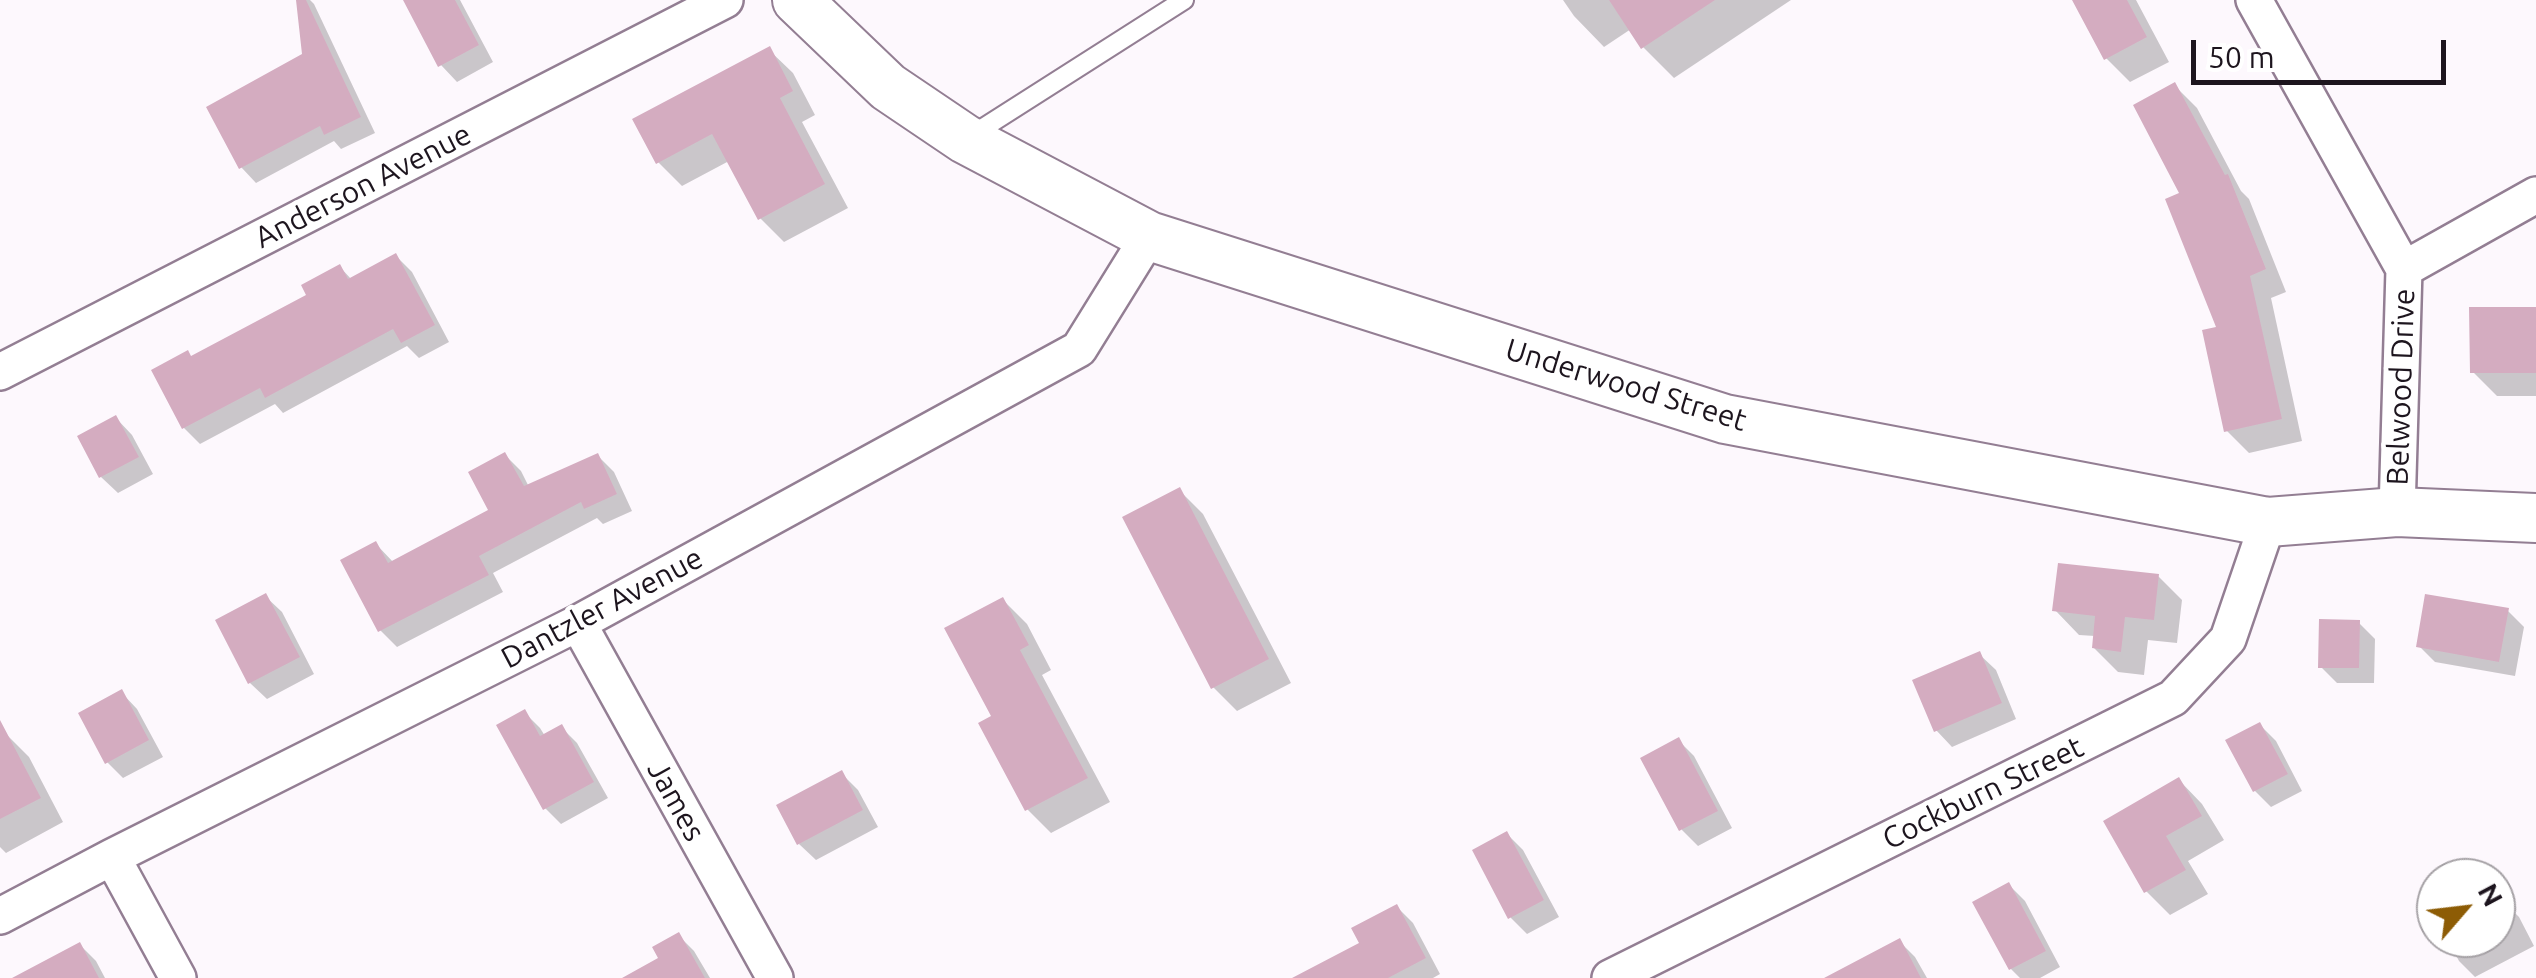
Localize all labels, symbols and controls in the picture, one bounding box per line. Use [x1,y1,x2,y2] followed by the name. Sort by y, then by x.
[2196,20,2451,82] scale bar
[2208,40,2275,74] text: 50 m
[249,116,477,256] street label: Anderson Avenue
[2380,288,2422,486] street label: Belwood Drive
[1501,331,1751,439] street label: Underwood Street
[495,540,709,676] street label: Dantzler Avenue
[1877,729,2089,857] street label: Cockburn Street
[639,755,713,847] street label: James
[2416,858,2516,958] north arrow
[2473,878,2510,911] text: N

